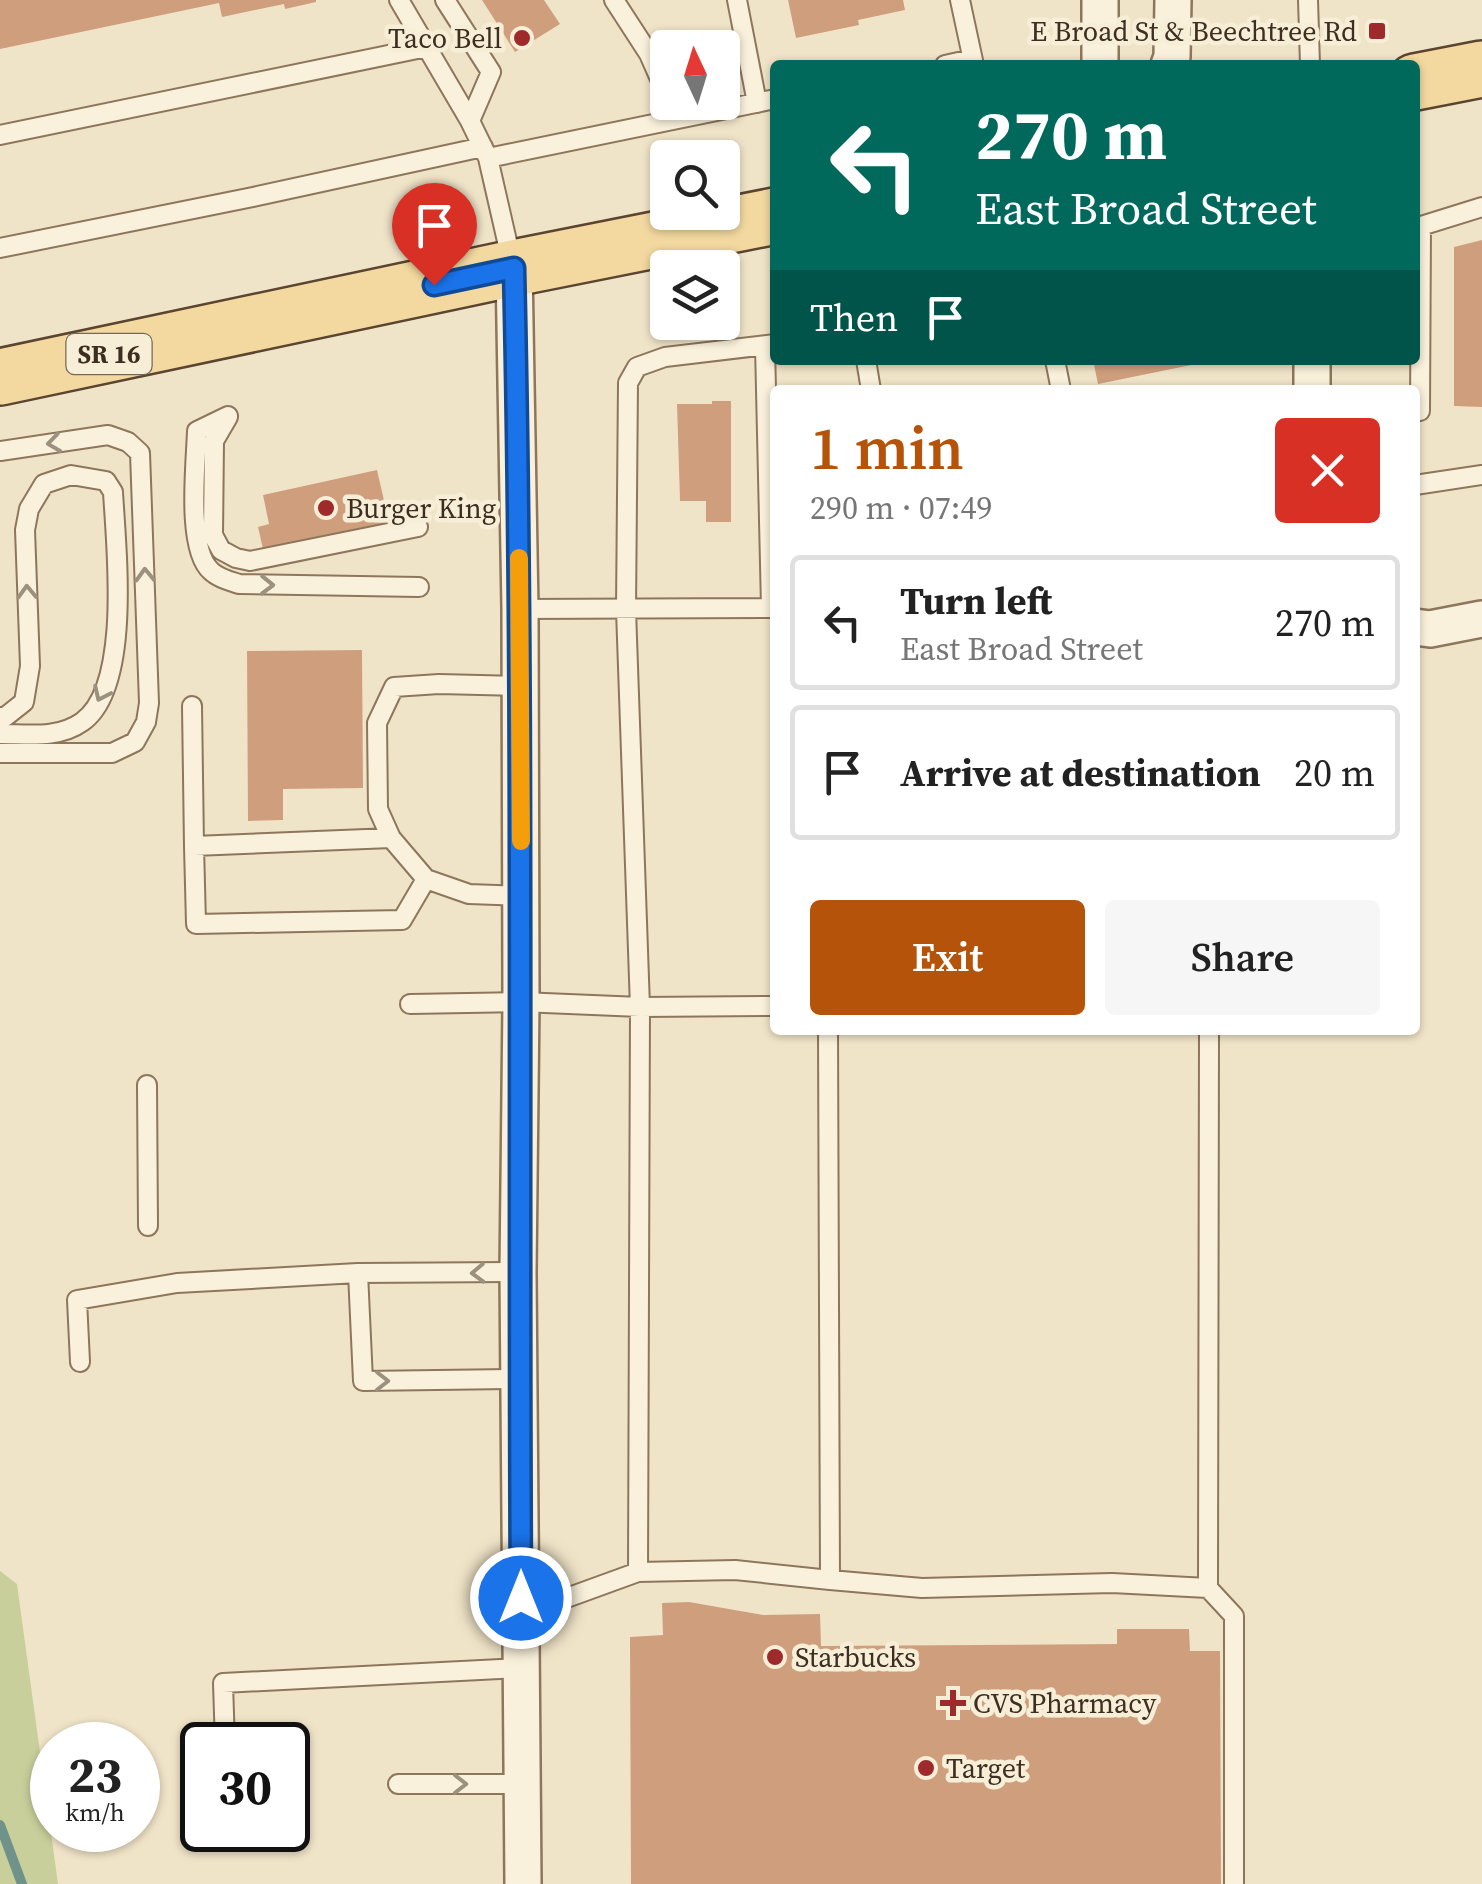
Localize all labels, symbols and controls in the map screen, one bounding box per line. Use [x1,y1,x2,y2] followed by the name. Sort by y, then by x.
[1030,12,1357,50] place label: E Broad St & Beechtree Rd
[388,19,502,57] place label: Taco Bell
[1366,20,1388,42] marker: E Broad St & Beechtree Rd
[511,27,533,49] marker: Taco Bell
[650,30,740,120] north arrow
[650,30,740,340] map controls
[975,86,1167,182] text: 270 m
[810,100,940,230] icon: left
[650,140,740,230] button: search
[975,177,1317,239] text: East Broad Street
[392,183,477,286] pin
[407,198,462,253] icon: arrive
[650,250,740,340] button: layers
[918,290,973,345] icon: arrive
[810,292,898,344] text: Then
[66,334,152,374] road number: SR 16
[810,407,964,489] text: 1 min
[1275,418,1380,523] button: close
[46,431,62,452] one-way arrow
[810,486,992,530] text: 290 m · 07:49
[346,489,496,527] place label: Burger King
[315,497,337,519] marker: Burger King
[134,567,155,583] one-way arrow
[259,574,275,595] one-way arrow
[900,575,1052,627] text: Turn left
[17,583,38,599] one-way arrow
[815,595,870,650] icon: left
[1275,597,1375,649] text: 270 m
[900,627,1143,671] text: East Broad Street
[94,684,114,702] one-way arrow
[815,745,870,800] icon: arrive
[900,747,1261,799] text: Arrive at destination
[1294,747,1375,799] text: 20 m
[810,900,1085,1015] button: Exit
[1105,900,1380,1015] button: Share
[469,1262,485,1283] one-way arrow
[376,1370,391,1392] one-way arrow
[469,1546,573,1650] position arrow
[795,1638,916,1676] place label: Starbucks
[764,1646,786,1668] marker: Starbucks
[973,1684,1157,1722] place label: CVS Pharmacy
[942,1692,964,1714] marker: CVS Pharmacy
[180,1722,310,1852] speed limit sign: 30
[68,1740,122,1809] text: 23
[946,1749,1026,1787] place label: Target
[915,1757,937,1779] marker: Target
[454,1773,469,1795] one-way arrow
[65,1795,125,1829] text: km/h

